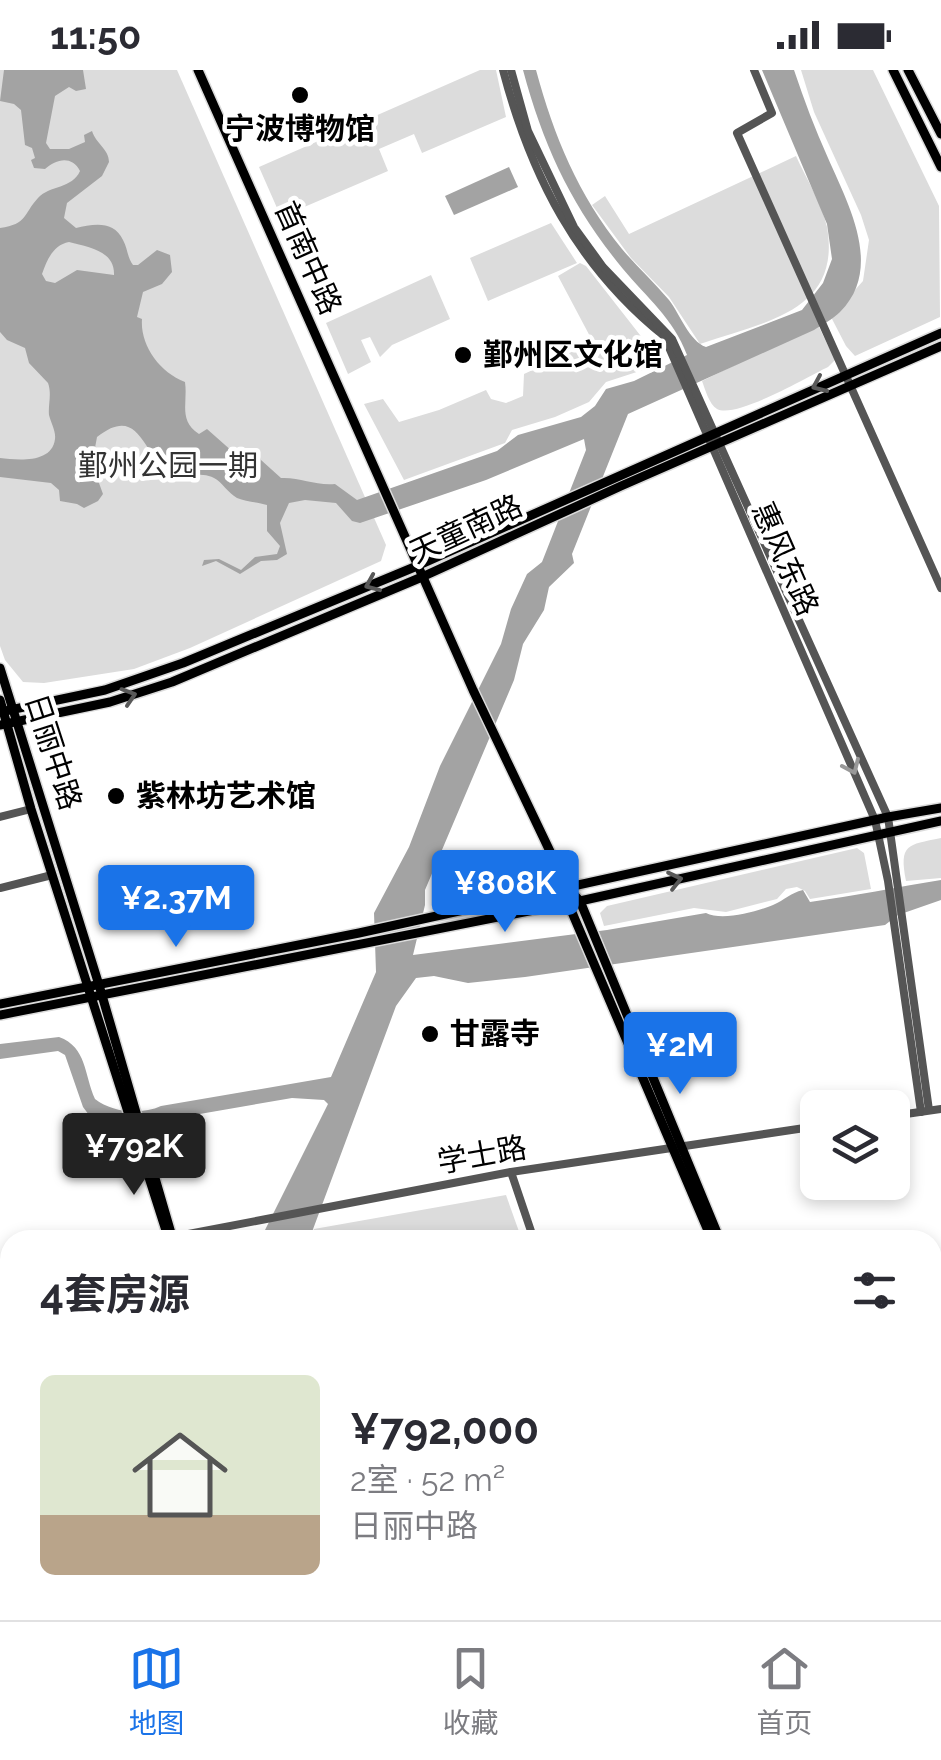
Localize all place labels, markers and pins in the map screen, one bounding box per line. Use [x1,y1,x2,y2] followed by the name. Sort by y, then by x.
[289,84,311,106] marker: 宁波博物馆
[225,111,375,146] place label: 宁波博物馆
[483,337,663,372] place label: 鄞州区文化馆
[452,344,474,366] marker: 鄞州区文化馆
[136,778,316,813] place label: 紫林坊艺术馆
[105,785,127,807] marker: 紫林坊艺术馆
[435,850,575,935] pin: ¥808K
[95,865,257,950] pin: ¥2.37M
[632,1012,728,1097] pin: ¥2M
[450,1016,540,1051] place label: 甘露寺
[419,1023,441,1045] marker: 甘露寺
[64,1113,204,1198] pin: ¥792K

